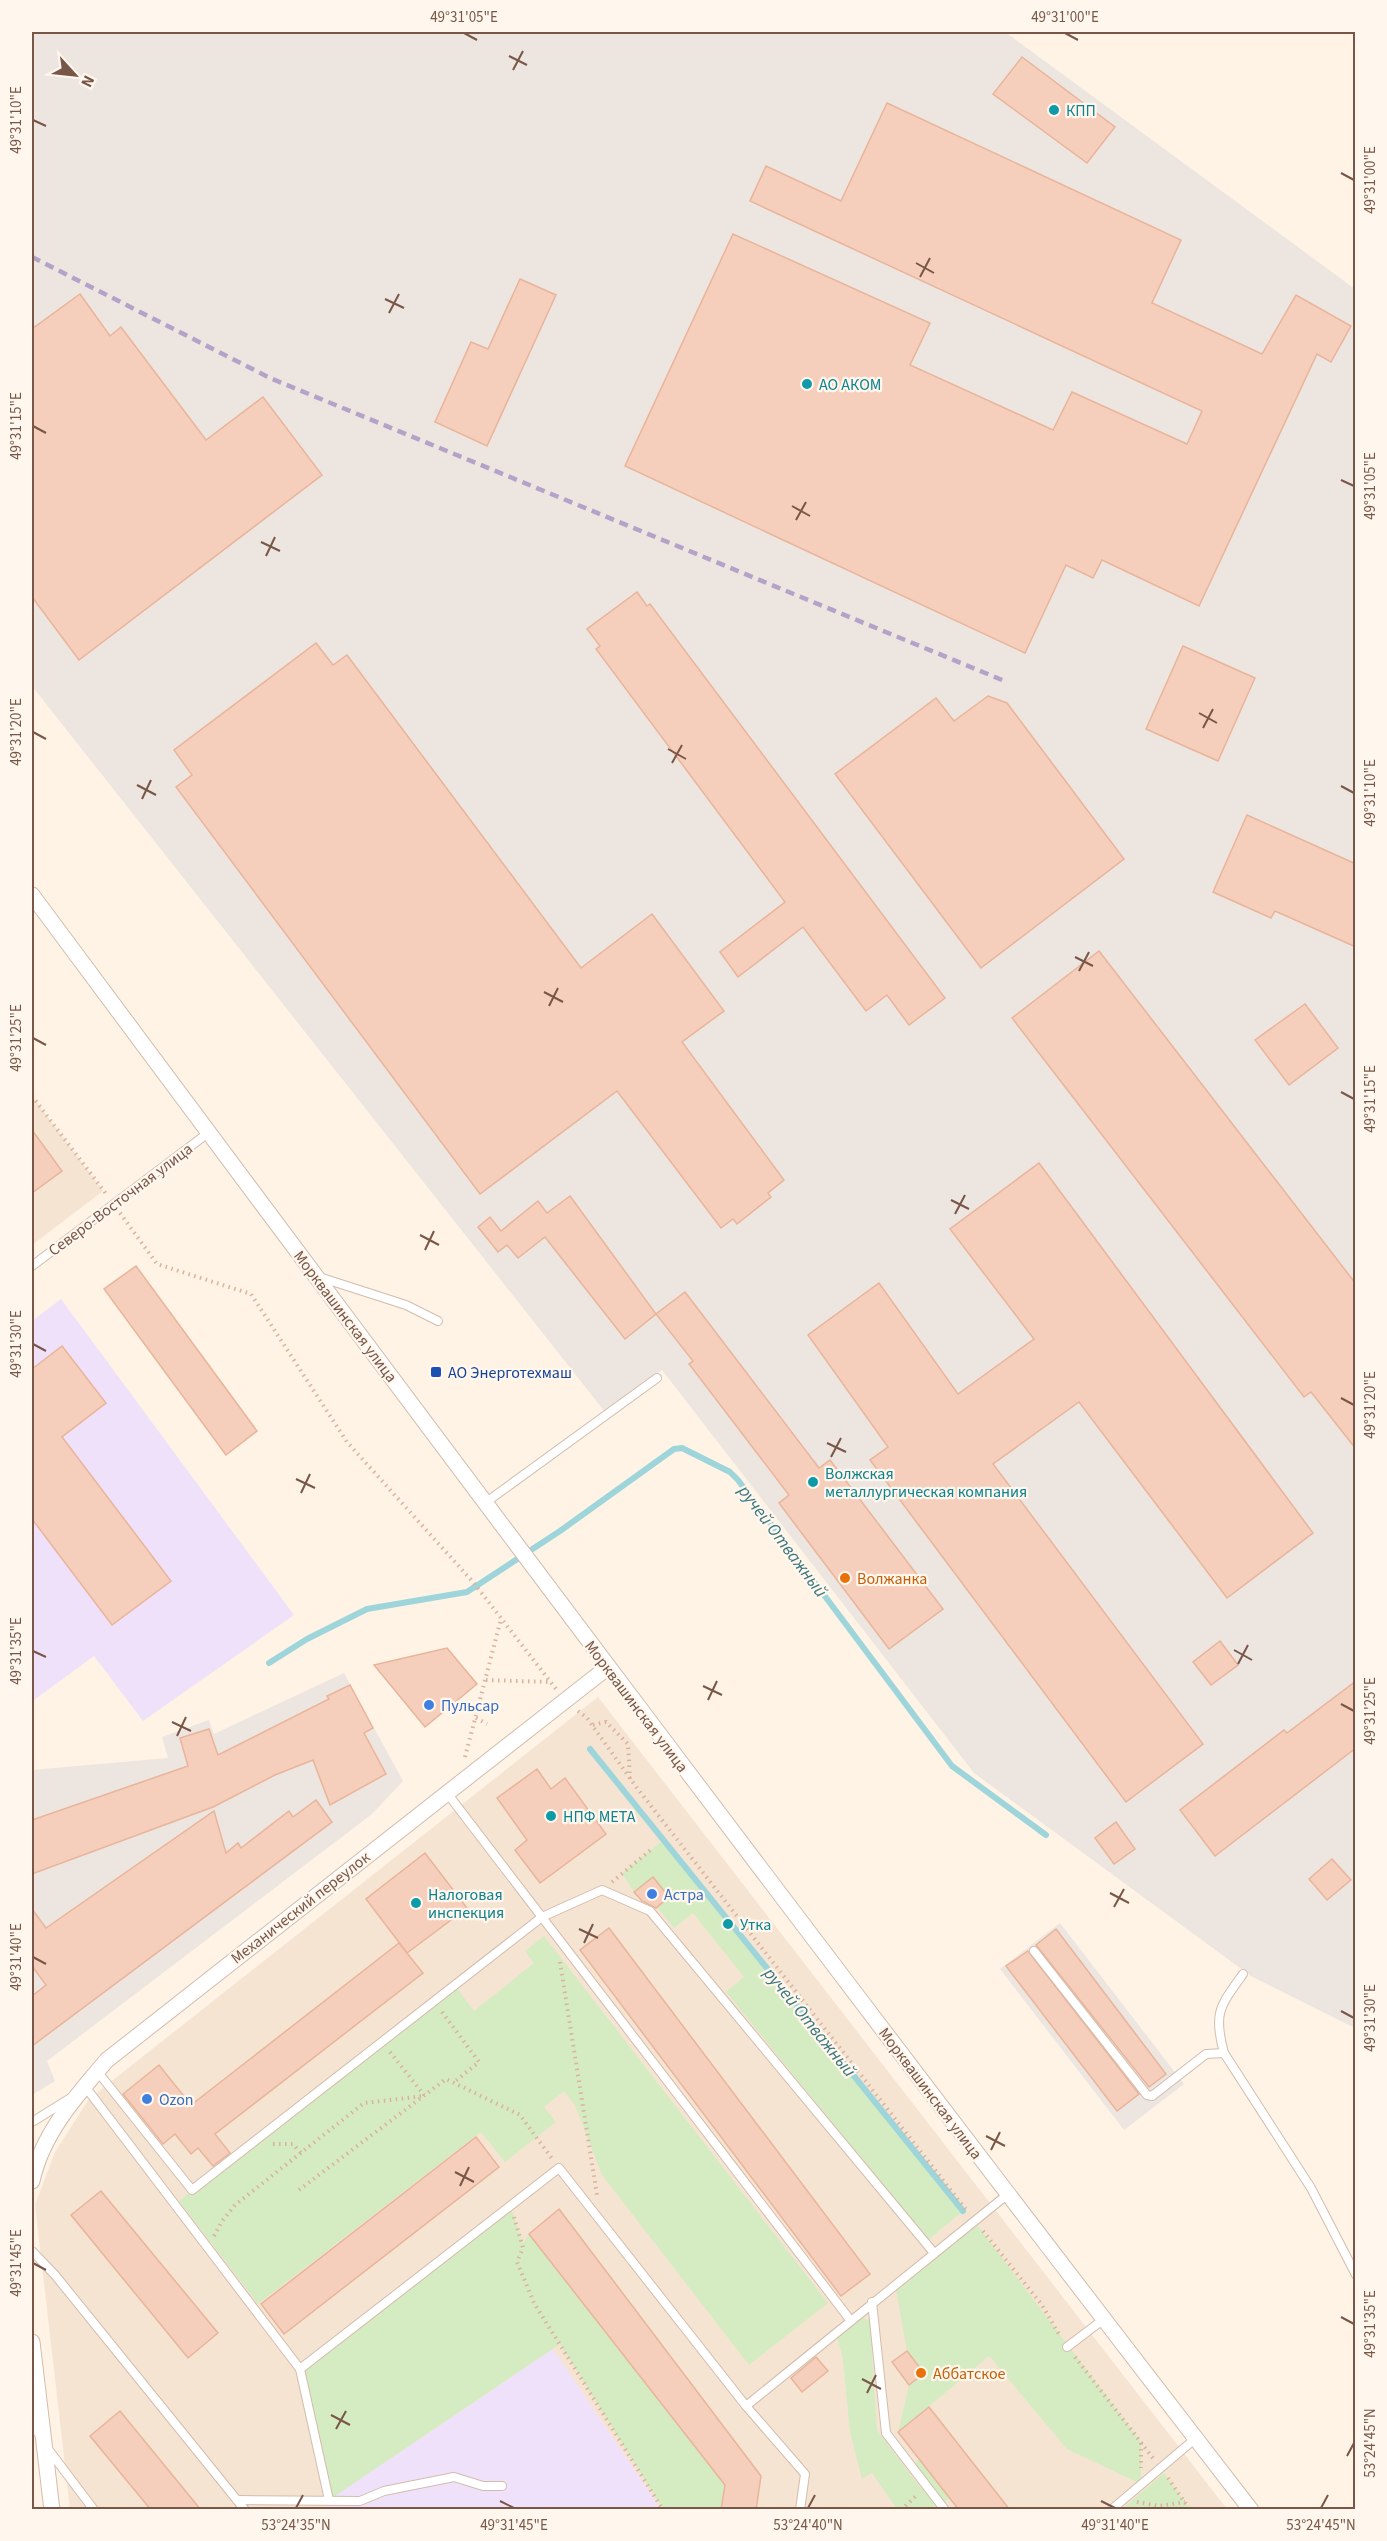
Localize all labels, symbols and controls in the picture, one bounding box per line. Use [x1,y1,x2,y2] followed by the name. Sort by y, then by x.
[430,7,498,28] text: 49°31'05"E
[1031,7,1099,28] text: 49°31'00"E
[45,45,105,105] north arrow
[75,72,100,91] text: N
[6,86,27,154] text: 49°31'10"E
[1066,100,1096,122] place label: КПП
[1047,103,1061,117] marker: КПП
[1360,146,1381,214] text: 49°31'00"E
[819,374,881,396] place label: АО АКОМ
[800,377,814,391] marker: АО АКОМ
[6,392,27,460] text: 49°31'15"E
[1360,452,1381,520] text: 49°31'05"E
[6,698,27,766] text: 49°31'20"E
[1360,759,1381,827] text: 49°31'10"E
[6,1004,27,1072] text: 49°31'25"E
[1360,1065,1381,1133] text: 49°31'15"E
[44,1138,197,1261] street label: Северо-Восточная улица
[288,1246,402,1387] street label: Морквашинская улица
[6,1310,27,1378] text: 49°31'30"E
[448,1362,572,1384] place label: АО Энерготехмаш
[429,1365,443,1379] marker: АО Энерготехмаш
[1360,1371,1381,1439] text: 49°31'20"E
[825,1463,1027,1503] place label: Волжская металлургическая компания
[806,1475,820,1489] marker: Волжская металлургическая компания
[731,1479,833,1603] water label: ручей Отважный
[857,1568,927,1590] place label: Волжанка
[838,1571,852,1585] marker: Волжанка
[6,1617,27,1685] text: 49°31'35"E
[579,1636,693,1777] street label: Морквашинская улица
[1360,1677,1381,1745] text: 49°31'25"E
[441,1695,499,1717] place label: Пульсар
[422,1698,436,1712] marker: Пульсар
[563,1806,636,1828] place label: НПФ МЕТА
[544,1809,558,1823] marker: НПФ МЕТА
[226,1846,375,1969] street label: Механический переулок
[428,1884,504,1924] place label: Налоговая инспекция
[664,1884,704,1906] place label: Астра
[645,1887,659,1901] marker: Астра
[409,1896,423,1910] marker: Налоговая инспекция
[740,1914,771,1936] place label: Утка
[721,1917,735,1931] marker: Утка
[6,1923,27,1991] text: 49°31'40"E
[757,1961,862,2083] water label: ручей Отважный
[1360,1984,1381,2052] text: 49°31'30"E
[873,2023,987,2164] street label: Морквашинская улица
[159,2089,194,2111] place label: Ozon
[140,2092,154,2106] marker: Ozon
[6,2229,27,2297] text: 49°31'45"E
[1360,2290,1381,2358] text: 49°31'35"E
[933,2363,1006,2385] place label: Аббатское
[914,2366,928,2380] marker: Аббатское
[1360,2408,1381,2478] text: 53°24'45"N
[261,2515,331,2536] text: 53°24'35"N
[480,2515,548,2536] text: 49°31'45"E
[773,2515,843,2536] text: 53°24'40"N
[1081,2515,1149,2536] text: 49°31'40"E
[1286,2515,1356,2536] text: 53°24'45"N

